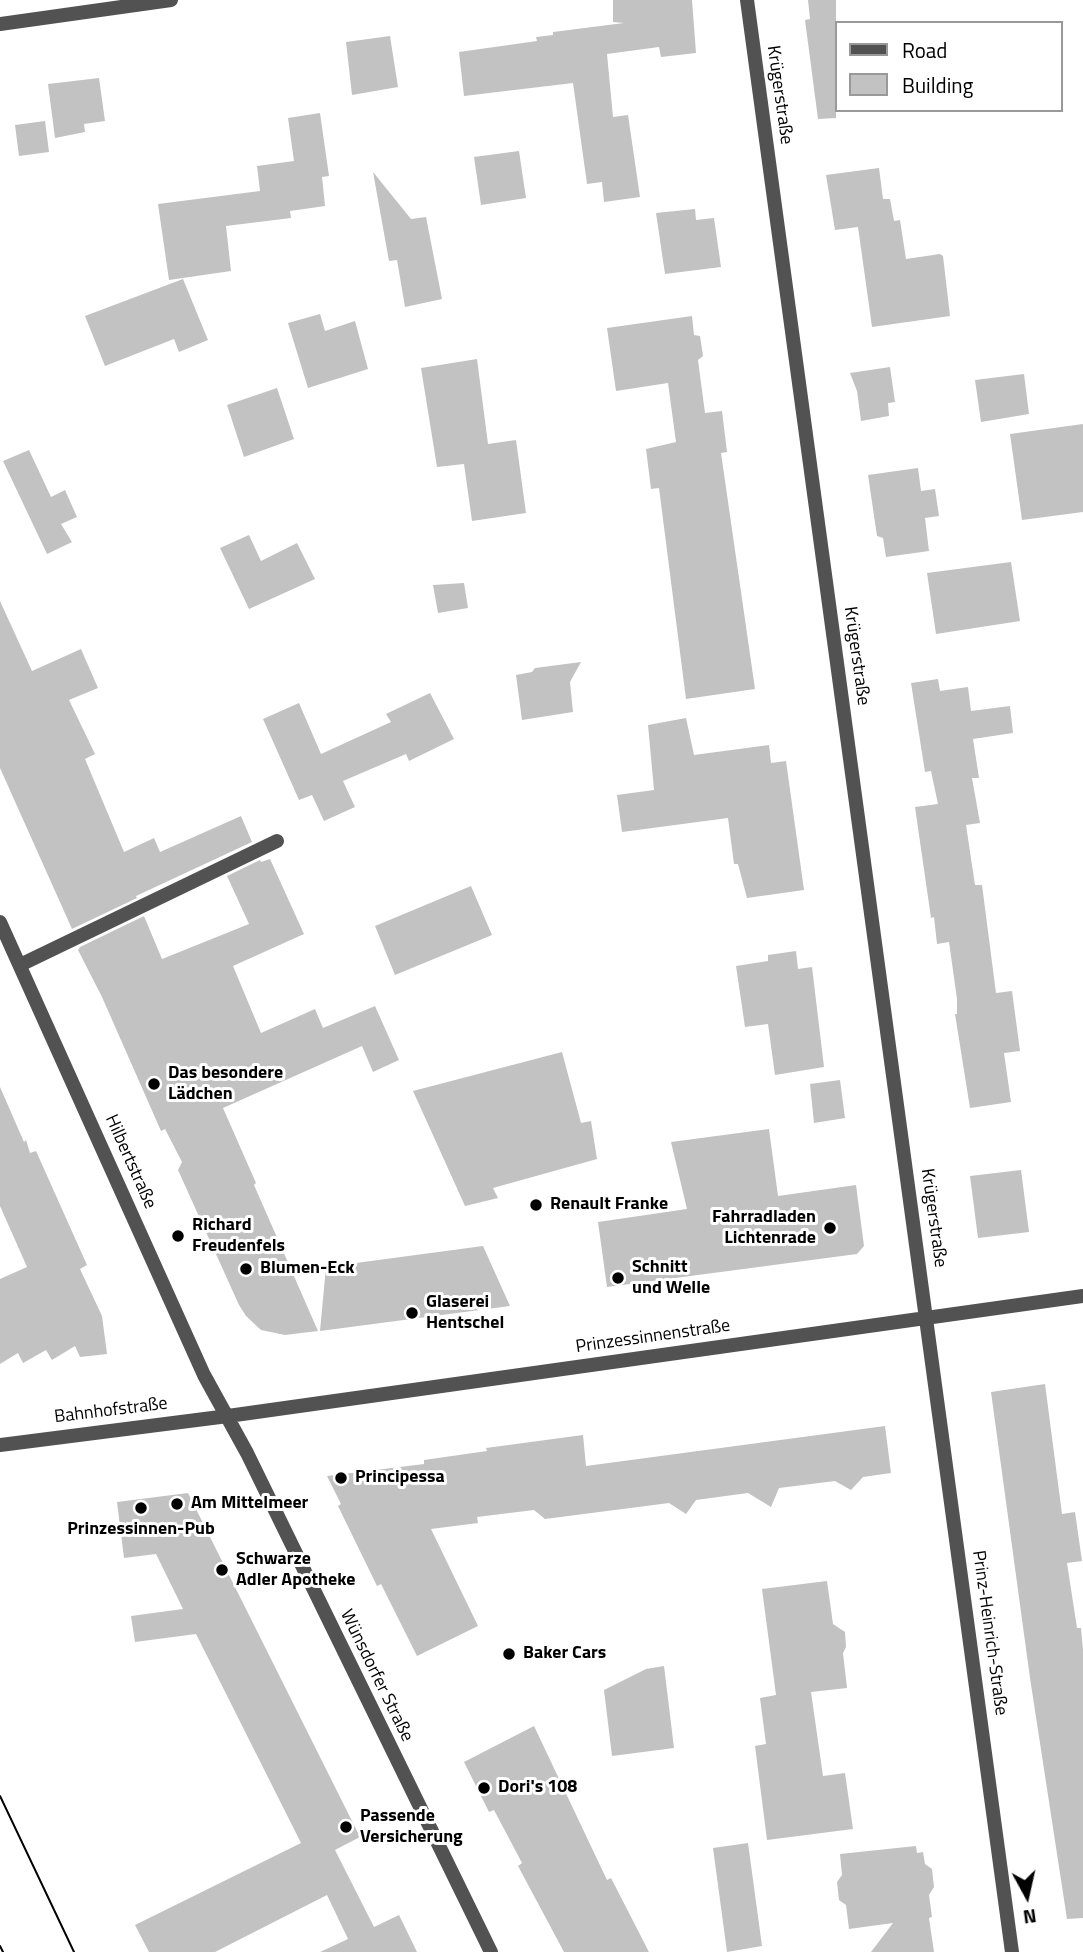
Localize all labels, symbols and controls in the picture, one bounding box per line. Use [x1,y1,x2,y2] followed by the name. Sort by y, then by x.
[834,21,1062,112] legend
[902,34,947,66] text: Road
[761,44,797,146] street label: Krügerstraße
[902,69,973,101] text: Building
[838,605,874,707] street label: Krügerstraße
[168,1063,283,1106] place label: Das besondere Lädchen
[146,1076,162,1092] marker: Das besondere Lädchen
[100,1112,160,1212] street label: Hilbertstraße
[915,1167,951,1269] street label: Krügerstraße
[550,1194,668,1216] place label: Renault Franke
[528,1197,544,1213] marker: Renault Franke
[712,1207,816,1250] place label: Fahrradladen Lichtenrade
[192,1215,285,1258] place label: Richard Freudenfels
[822,1220,838,1236] marker: Fahrradladen Lichtenrade
[170,1228,186,1244] marker: Richard Freudenfels
[632,1257,710,1300] place label: Schnitt und Welle
[260,1258,355,1280] place label: Blumen-Eck
[238,1261,254,1277] marker: Blumen-Eck
[610,1270,626,1286] marker: Schnitt und Welle
[426,1292,504,1334] place label: Glaserei Hentschel
[404,1305,420,1321] marker: Glaserei Hentschel
[574,1315,732,1359] street label: Prinzessinnenstraße
[53,1393,169,1429] street label: Bahnhofstraße
[355,1467,445,1489] place label: Principessa
[333,1470,349,1486] marker: Principessa
[191,1493,308,1515] place label: Am Mittelmeer
[169,1496,185,1512] marker: Am Mittelmeer
[133,1500,149,1516] marker: Prinzessinnen-Pub
[67,1519,215,1541] place label: Prinzessinnen-Pub
[236,1549,356,1592] place label: Schwarze Adler Apotheke
[967,1549,1011,1717] street label: Prinz-Heinrich-Straße
[214,1562,230,1578] marker: Schwarze Adler Apotheke
[335,1606,417,1746] street label: Wünsdorfer Straße
[523,1643,606,1665] place label: Baker Cars
[501,1646,517,1662] marker: Baker Cars
[498,1777,577,1799] place label: Dori's 108
[476,1780,492,1796] marker: Dori's 108
[360,1806,463,1848] place label: Passende Versicherung
[338,1819,354,1835] marker: Passende Versicherung
[992,1861,1062,1931] north arrow
[1021,1902,1039,1933] text: N

